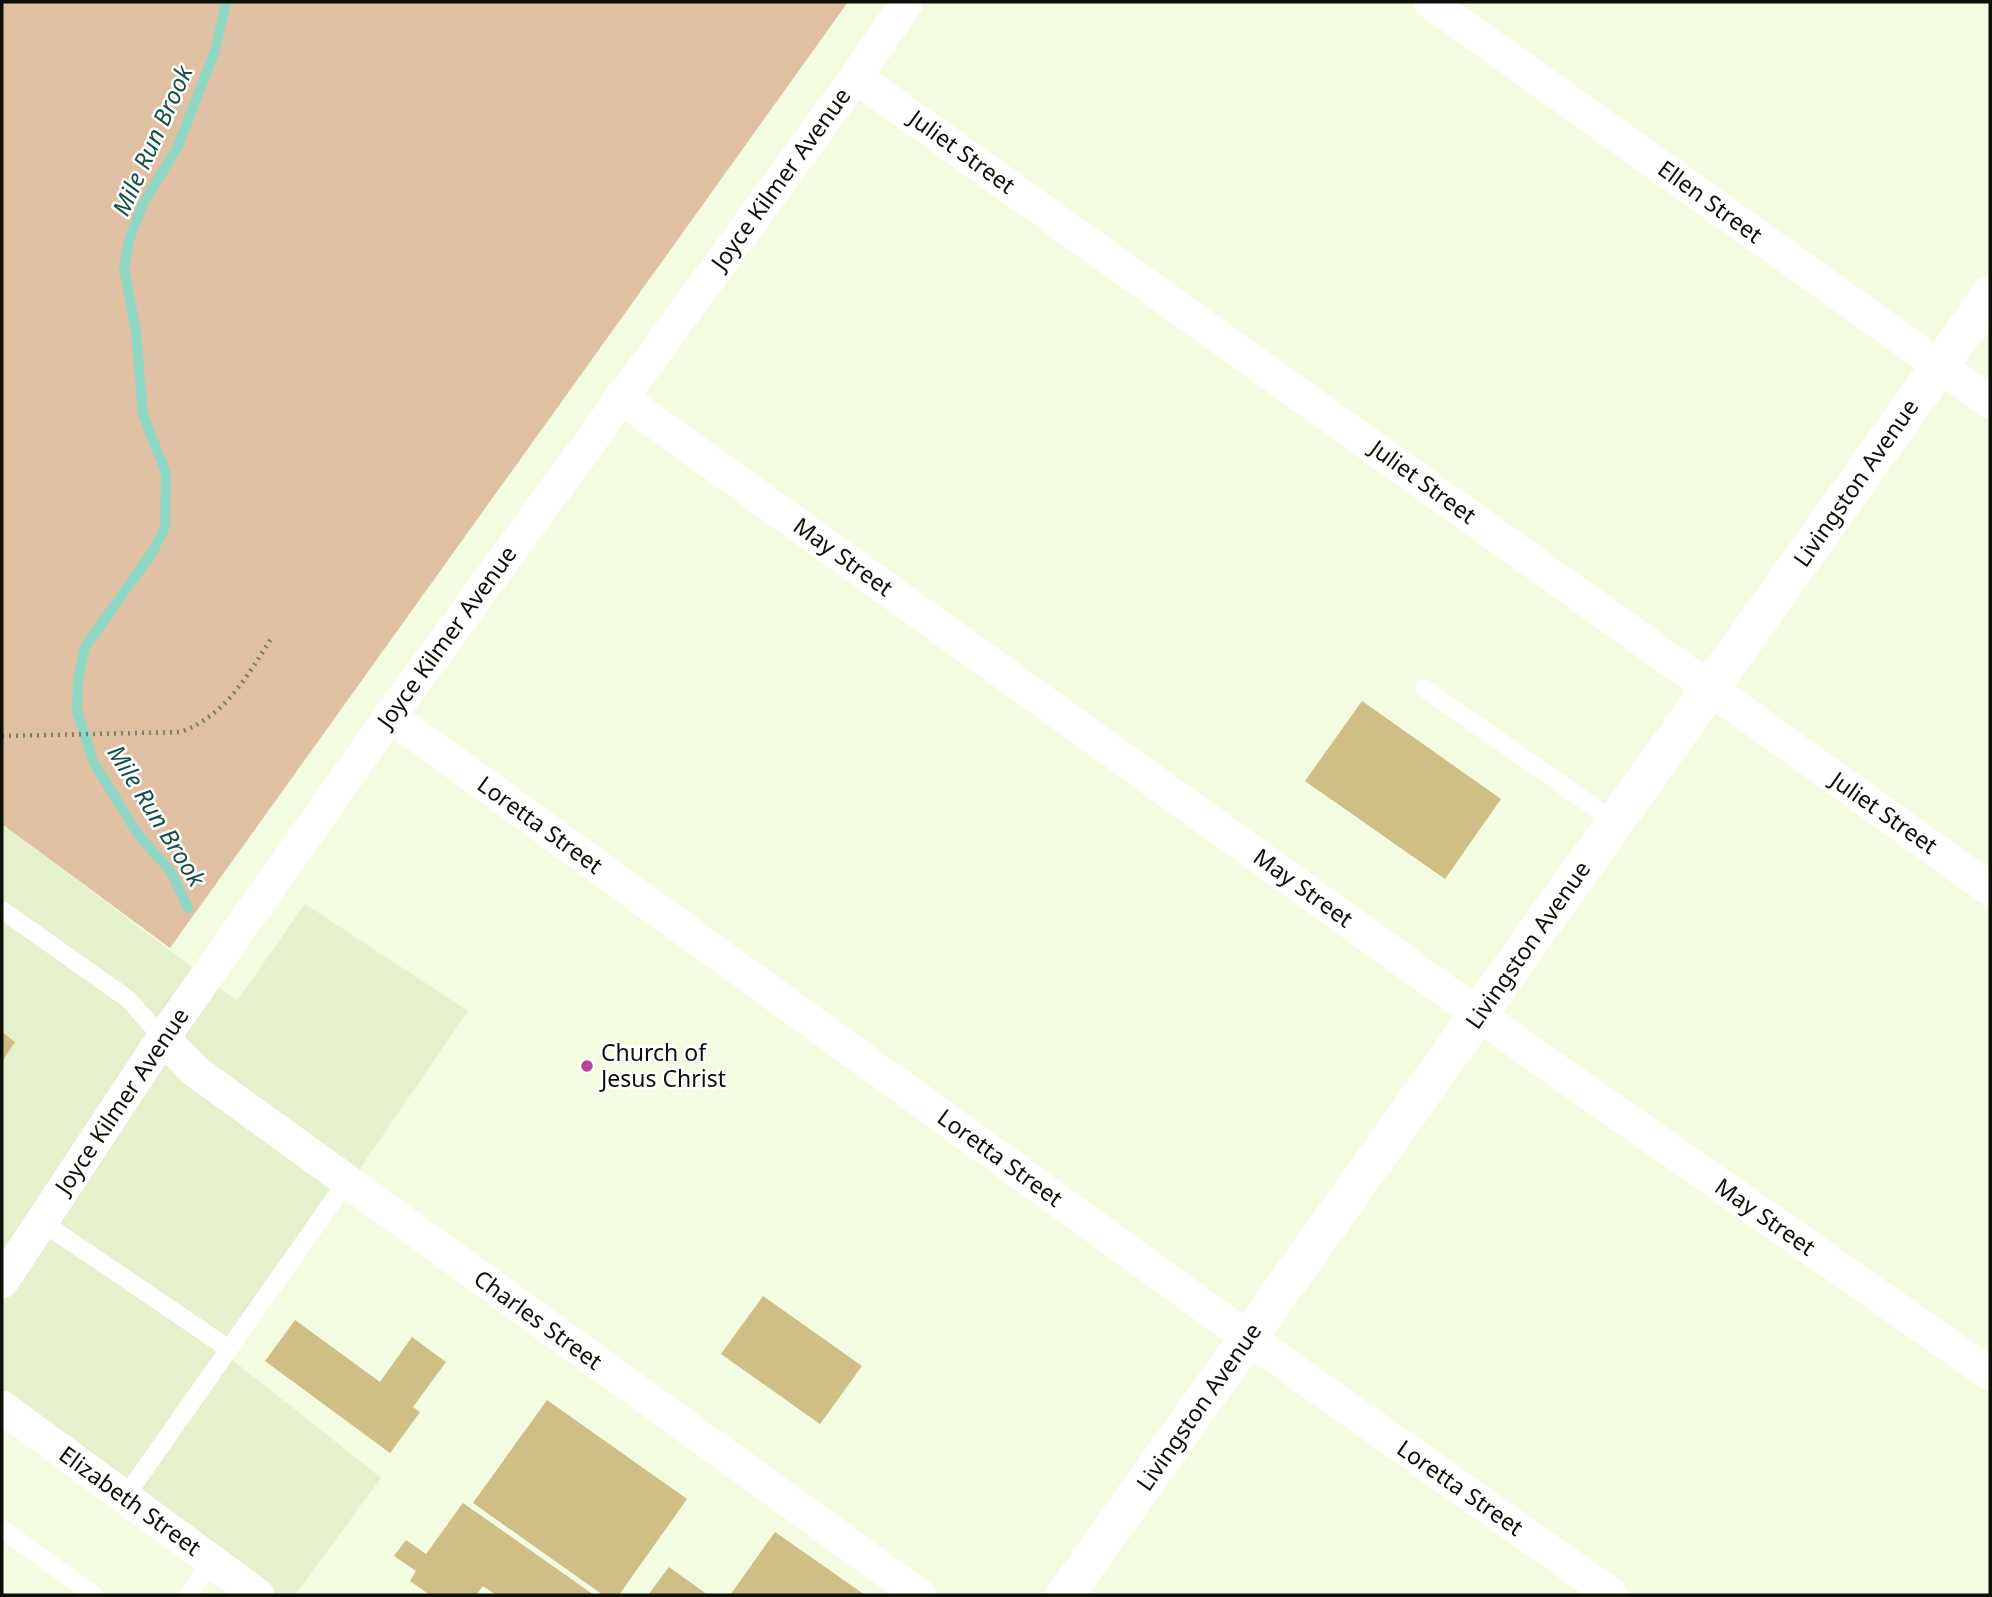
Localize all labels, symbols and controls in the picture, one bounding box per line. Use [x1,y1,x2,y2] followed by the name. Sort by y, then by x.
[104,59,200,221] water label: Mile Run Brook
[702,81,857,278] street label: Joyce Kilmer Avenue
[901,101,1022,201] street label: Juliet Street
[1652,152,1769,250] street label: Ellen Street
[1785,392,1925,573] street label: Livingston Avenue
[1362,431,1483,531] street label: Juliet Street
[787,509,900,603] street label: May Street
[368,539,523,736] street label: Joyce Kilmer Avenue
[101,738,214,893] water label: Mile Run Brook
[1823,762,1944,861] street label: Juliet Street
[471,768,610,881] street label: Loretta Street
[1247,840,1360,934] street label: May Street
[1457,854,1597,1035] street label: Livingston Avenue
[46,1001,195,1202] street label: Joyce Kilmer Avenue
[599,1036,726,1094] place label: Church of Jesus Christ
[579,1058,595,1074] marker: Church of Jesus Christ
[931,1101,1070,1214] street label: Loretta Street
[1709,1170,1822,1262] street label: May Street
[468,1262,609,1377] street label: Charles Street
[1128,1316,1268,1497] street label: Livingston Avenue
[1391,1432,1530,1543] street label: Loretta Street
[53,1438,208,1563] street label: Elizabeth Street

